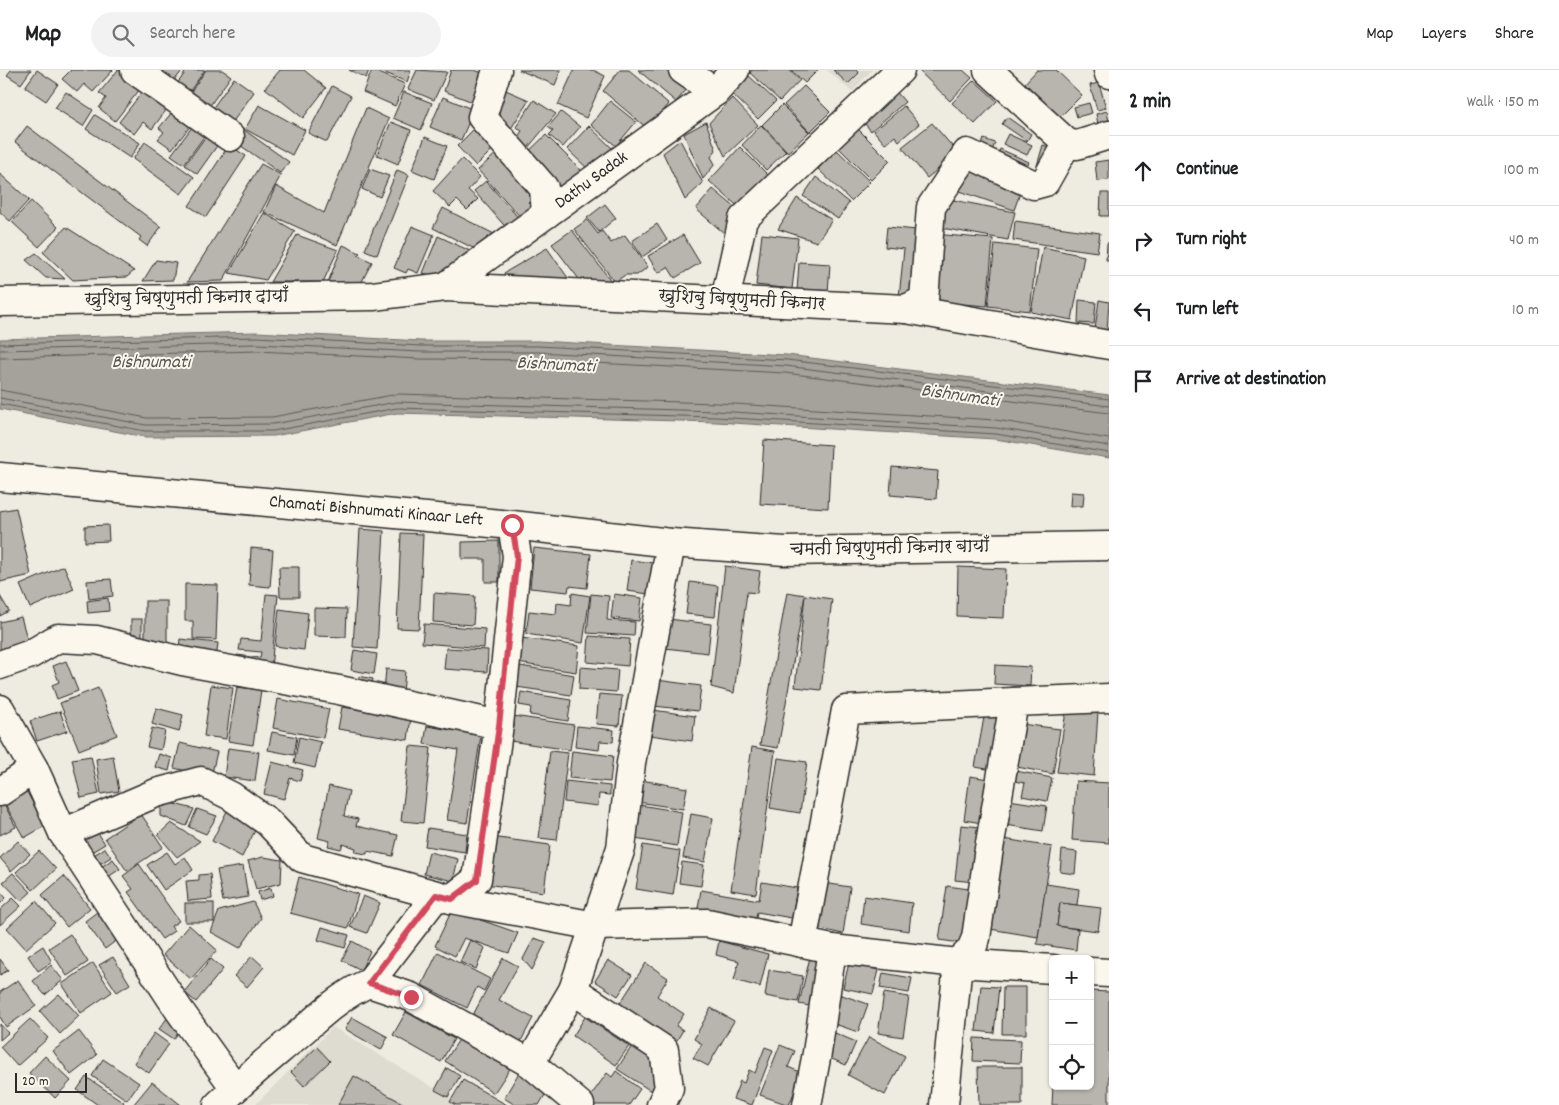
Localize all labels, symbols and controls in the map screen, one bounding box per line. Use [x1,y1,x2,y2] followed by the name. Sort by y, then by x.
[91,12,441,57] search box
[25,18,61,52] text: Map
[109,21,137,49] icon: search
[149,21,235,48] text: Search here
[1366,22,1393,47] text: Map
[1421,22,1467,47] text: Layers
[1495,22,1534,47] text: Share
[1129,88,1171,118] text: 2 min
[1467,91,1539,114] text: Walk · 150 m
[550,146,634,216] street label: Dathu Sadak
[1129,157,1157,185] icon: ahead
[1176,157,1238,184] text: Continue
[1503,159,1539,182] text: 100 m
[1129,227,1157,255] icon: right
[1176,227,1247,254] text: Turn right
[1509,229,1539,252] text: 40 m
[657,284,826,318] street label: खुशिबु बिष्णुमती किनार
[84,285,289,313] street label: खुशिबु बिष्णुमती किनार दायाँ
[1129,297,1157,325] icon: left
[1176,297,1239,324] text: Turn left
[1512,299,1539,322] text: 10 m
[112,350,194,377] water label: Bishnumati
[516,350,599,382] water label: Bishnumati
[1129,367,1157,395] icon: arrive
[1176,367,1326,394] text: Arrive at destination
[919,378,1004,416] water label: Bishnumati
[268,490,484,534] street label: Chamati Bishnumati Kinaar Left
[501,514,524,537] route start
[790,535,990,563] street label: चमती बिष्णुमती किनार बायाँ
[1049,955,1094,1090] map controls
[1049,955,1094,1000] button: +
[400,986,423,1009] route end
[1049,1000,1094,1045] button: −
[1049,1045,1094,1090] button: locate
[15,1070,88,1093] scale bar
[22,1072,49,1092] text: 20 m

